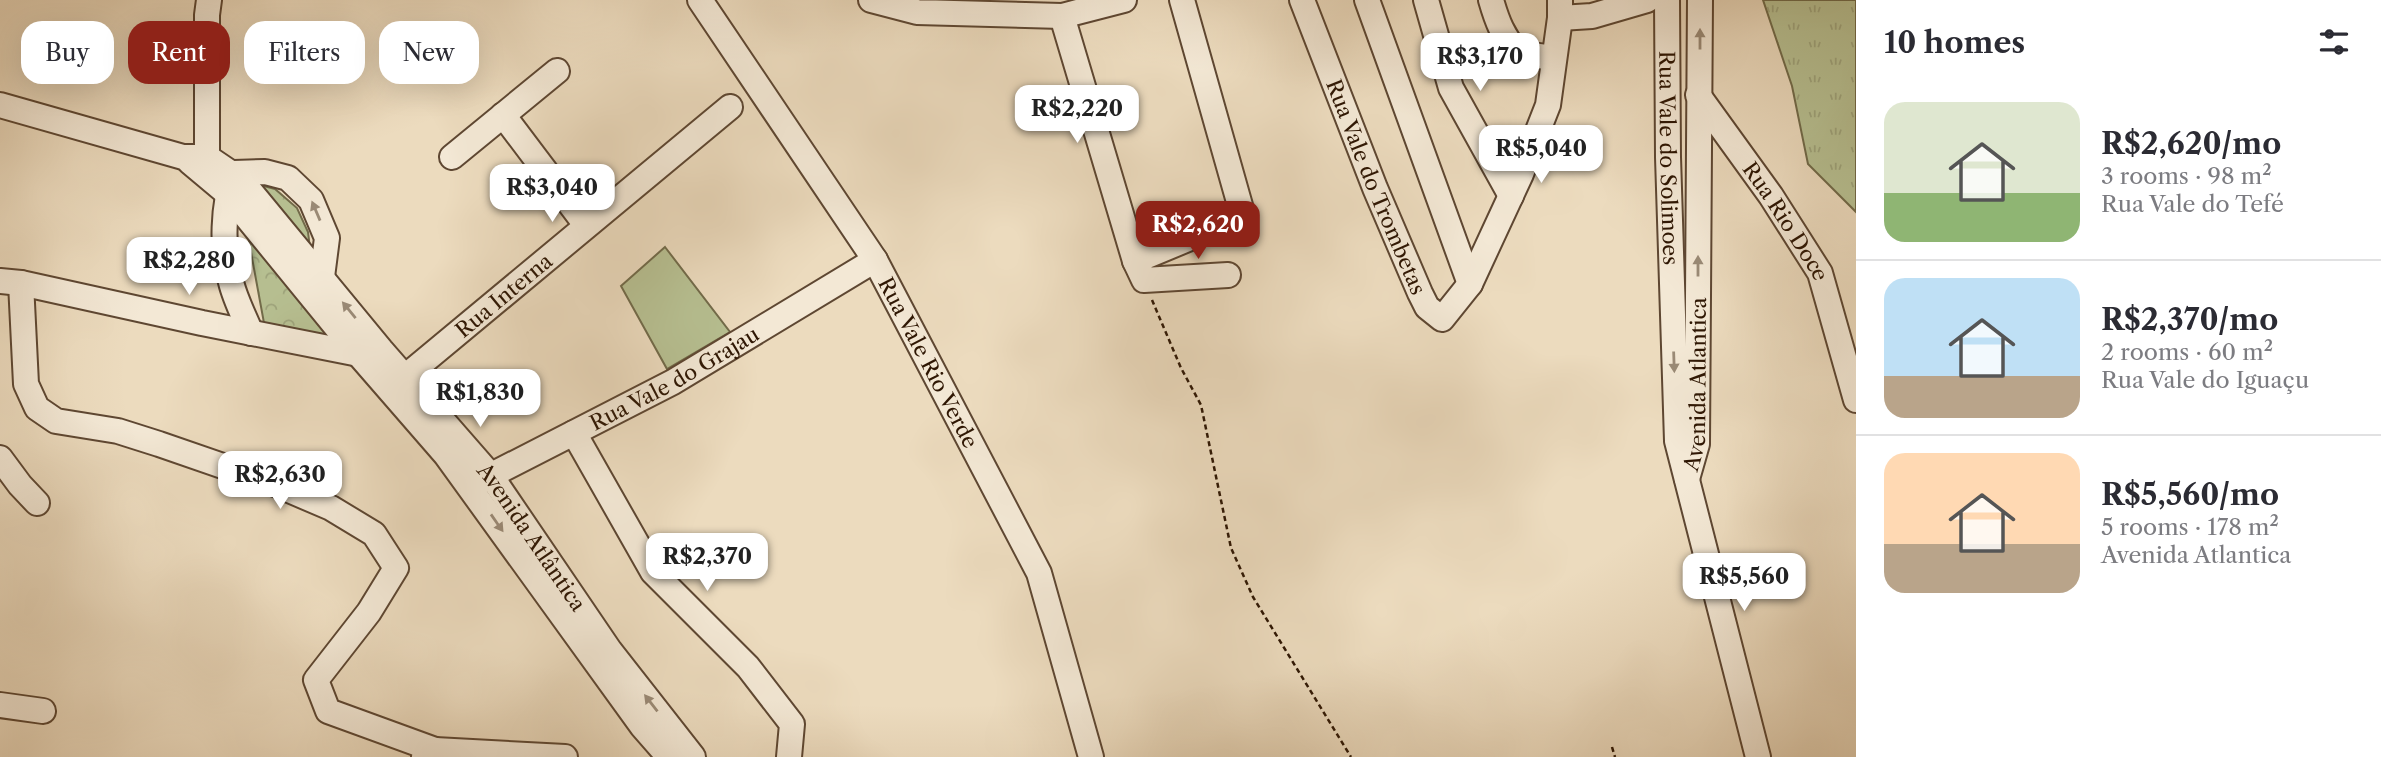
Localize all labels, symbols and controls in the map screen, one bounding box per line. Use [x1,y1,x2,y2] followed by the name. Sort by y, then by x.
[21,21,114,84] chip: Buy
[128,21,230,84] chip: Rent
[244,21,365,84] chip: Filters
[379,21,479,84] chip: New
[2315,23,2353,61] icon: filters
[1884,24,2025,61] text: 10 homes
[1694,27,1706,49] one-way arrow
[1415,34,1545,93] pin: R$3,170
[1437,42,1523,70] text: R$3,170
[1655,51,1684,266] street label: Rua Vale do Solimoes
[1321,76,1432,298] street label: Rua Vale do Trombetas
[1012,86,1142,145] pin: R$2,220
[1031,94,1123,122] text: R$2,220
[1476,125,1606,185] pin: R$5,040
[2101,125,2281,162] text: R$2,620/mo
[1940,130,2024,214] icon: home
[1495,134,1587,162] text: R$5,040
[1738,157,1834,283] street label: Rua Rio Doce
[2101,162,2272,190] text: 3 rooms · 98 m²
[487,164,617,224] pin: R$3,040
[506,173,598,201] text: R$3,040
[2101,190,2284,218] text: Rua Vale do Tefé
[310,201,322,221] one-way arrow
[1133,202,1263,261] pin: R$2,620
[1152,210,1244,238] text: R$2,620
[124,238,254,297] pin: R$2,280
[143,246,235,274] text: R$2,280
[450,247,558,343] street label: Rua Interna
[1692,255,1704,277] one-way arrow
[874,273,984,452] street label: Rua Vale Rio Verde
[1677,296,1710,475] street label: Avenida Atlantica
[341,301,356,319] one-way arrow
[2101,301,2278,338] text: R$2,370/mo
[1940,306,2024,390] icon: home
[585,321,763,435] street label: Rua Vale do Grajau
[2101,338,2273,366] text: 2 rooms · 60 m²
[1669,351,1680,373] one-way arrow
[2101,366,2309,394] text: Rua Vale do Iguaçu
[415,370,545,429] pin: R$1,830
[435,378,525,406] text: R$1,830
[215,452,345,511] pin: R$2,630
[472,457,592,616] street label: Avenida Atlântica
[234,460,326,488] text: R$2,630
[2101,476,2279,513] text: R$5,560/mo
[1940,481,2024,565] icon: home
[2101,513,2279,541] text: 5 rooms · 178 m²
[489,514,503,532] one-way arrow
[642,534,772,593] pin: R$2,370
[2101,541,2291,569] text: Avenida Atlantica
[662,542,752,570] text: R$2,370
[1679,554,1809,613] pin: R$5,560
[1699,562,1789,590] text: R$5,560
[644,695,659,712] one-way arrow

